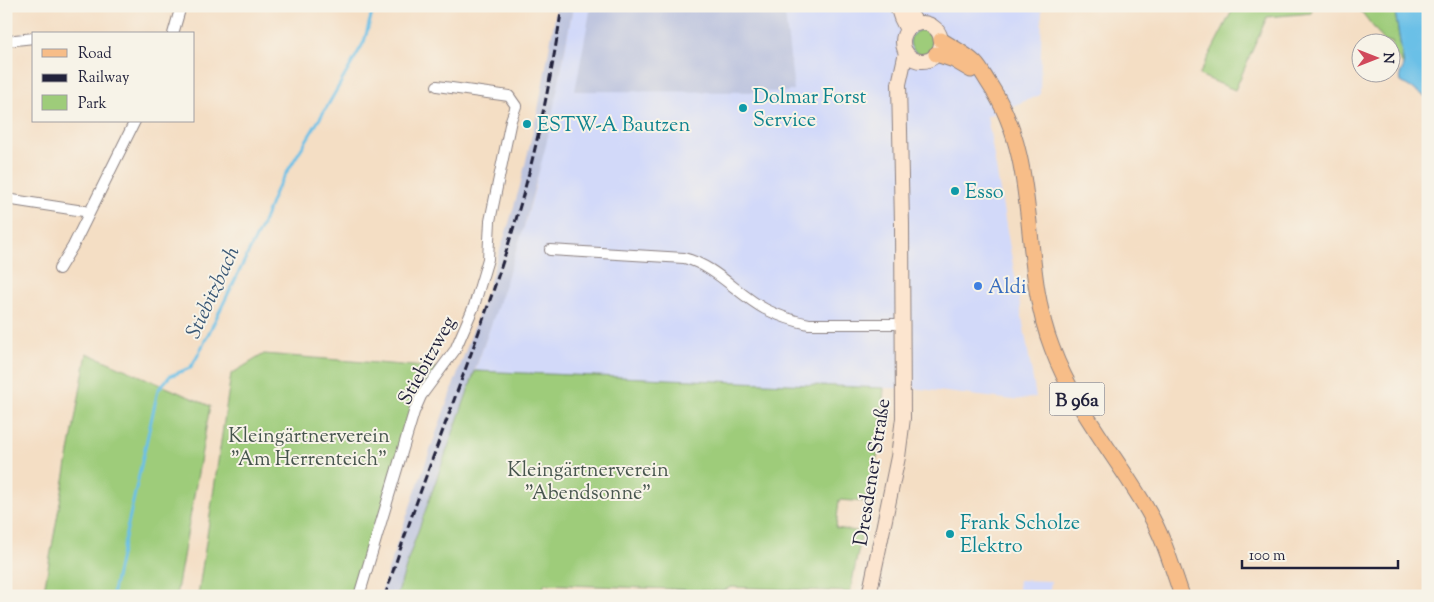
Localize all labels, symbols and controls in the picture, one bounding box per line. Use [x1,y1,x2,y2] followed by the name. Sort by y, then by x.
[32,32,195,122] legend
[1352,32,1402,82] north arrow
[78,44,112,65] text: Road
[1377,52,1397,64] text: N
[78,68,130,89] text: Railway
[753,84,867,136] place label: Dolmar Forst Service
[78,94,107,115] text: Park
[737,102,749,114] marker: Dolmar Forst Service
[537,112,690,141] place label: ESTW-A Bautzen
[521,118,533,130] marker: ESTW-A Bautzen
[965,179,1004,208] place label: Esso
[949,185,961,197] marker: Esso
[179,242,248,344] water label: Stiebitzbach
[988,274,1027,303] place label: Aldi
[972,280,984,292] marker: Aldi
[392,311,465,411] street label: Stiebitzweg
[1050,382,1104,416] road number: B 96a
[847,397,899,548] street label: Dresdener Straße
[228,423,390,475] park label: Kleingärtnerverein "Am Herrenteich"
[507,457,669,509] park label: Kleingärtnerverein "Abendsonne"
[960,510,1080,562] place label: Frank Scholze Elektro
[944,528,956,540] marker: Frank Scholze Elektro
[1242,537,1398,569] scale bar
[1249,546,1286,567] text: 100 m

